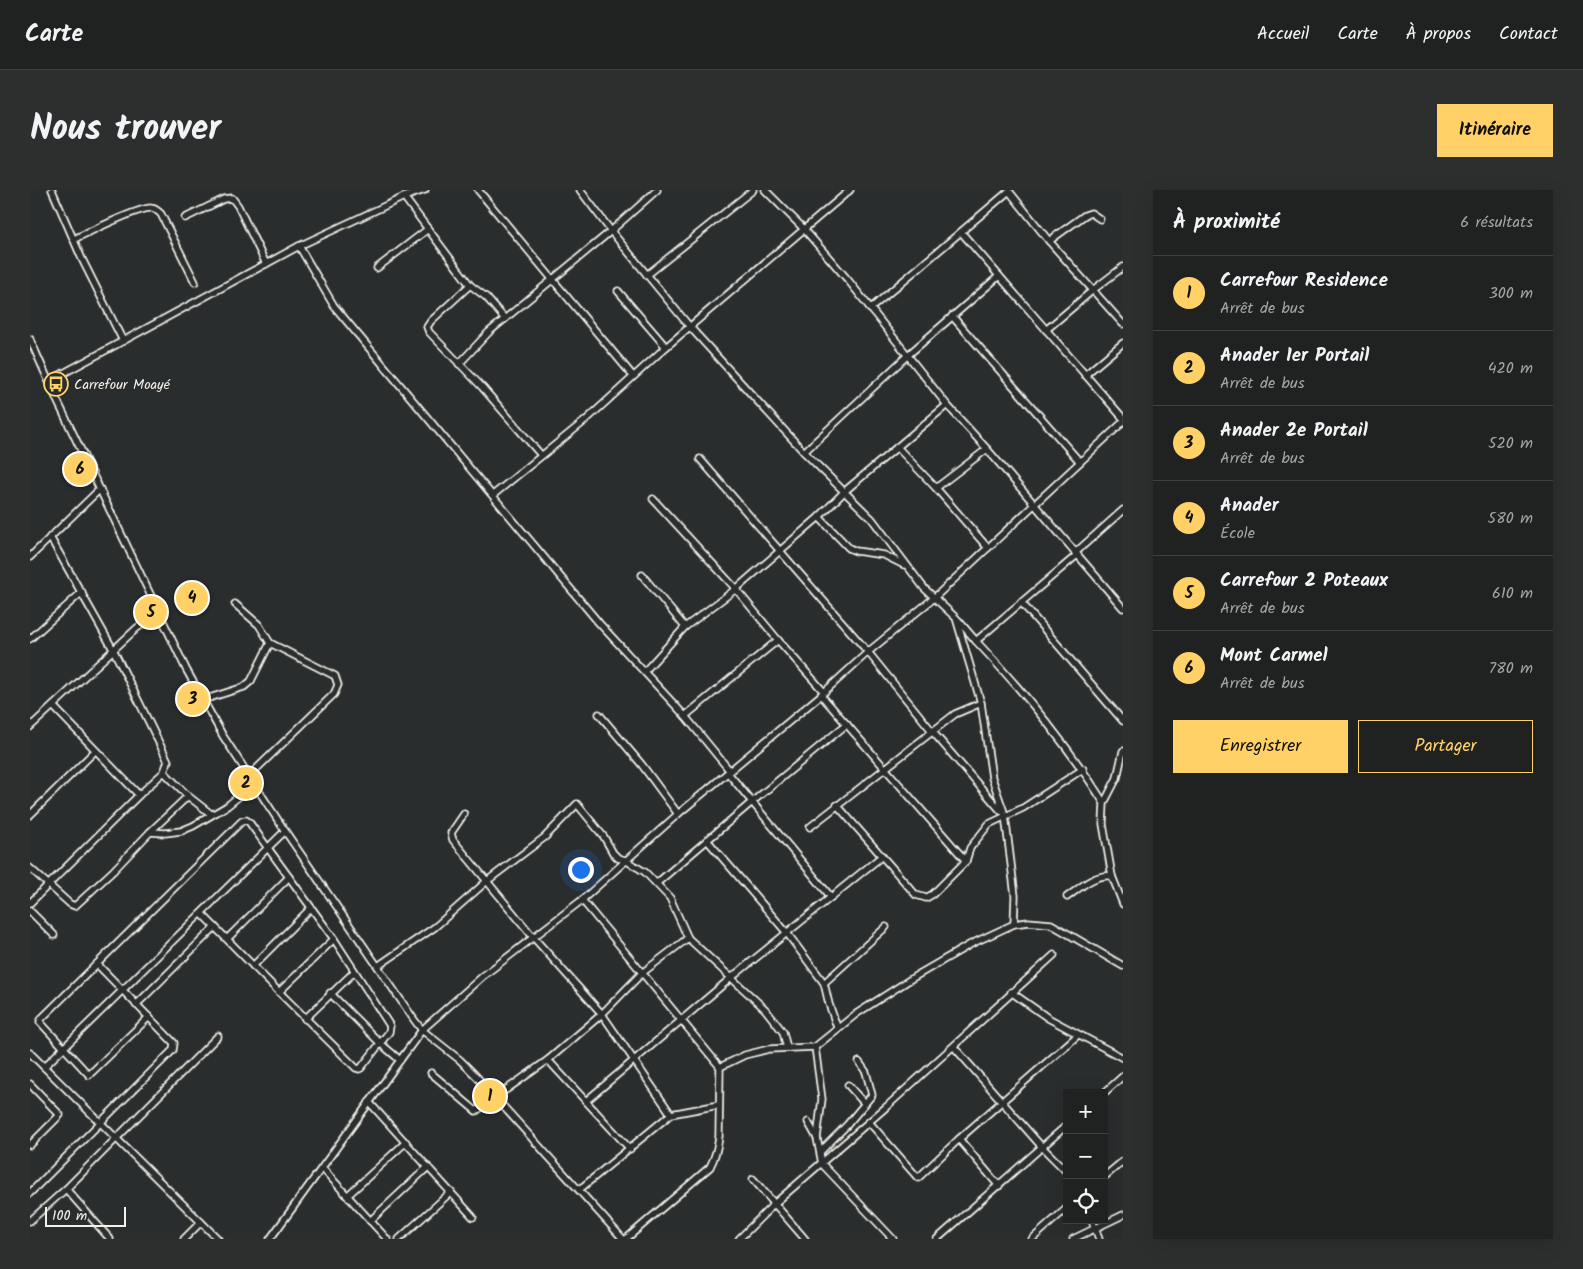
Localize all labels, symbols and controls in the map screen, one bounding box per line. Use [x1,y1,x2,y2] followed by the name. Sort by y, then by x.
[25,15,83,54] text: Carte
[1257,20,1310,49] text: Accueil
[1338,20,1378,49] text: Carte
[1406,20,1471,49] text: À propos
[1499,20,1558,49] text: Contact
[30,102,221,158] text: Nous trouver
[1437,104,1553,157] button: Itinéraire
[1173,206,1280,239] text: À proximité
[1460,210,1533,235] text: 6 résultats
[1220,266,1388,296] text: Carrefour Residence
[1187,281,1191,306] text: 1
[1489,281,1533,306] text: 300 m
[1220,296,1304,321] text: Arrêt de bus
[1220,341,1369,371] text: Anader 1er Portail
[1184,356,1194,381] text: 2
[1488,356,1533,381] text: 420 m
[43,371,69,397] bus stop icon: Carrefour Moayé
[1220,371,1304,396] text: Arrêt de bus
[74,374,171,396] place label: Carrefour Moayé
[1220,416,1368,446] text: Anader 2e Portail
[1185,431,1193,456] text: 3
[1488,431,1533,456] text: 520 m
[1220,446,1304,471] text: Arrêt de bus
[64,450,96,488] pin: 6
[1220,491,1279,521] text: Anader
[1185,506,1193,531] text: 4
[1488,506,1533,531] text: 580 m
[1220,521,1255,546] text: École
[1220,566,1388,596] text: Carrefour 2 Poteaux
[176,579,208,617] pin: 4
[1185,581,1193,606] text: 5
[1492,581,1533,606] text: 610 m
[135,593,167,631] pin: 5
[1220,596,1304,621] text: Arrêt de bus
[1220,641,1328,671] text: Mont Carmel
[1185,656,1193,681] text: 6
[1489,656,1533,681] text: 780 m
[1220,671,1304,696] text: Arrêt de bus
[177,680,209,718] pin: 3
[1173,720,1348,773] button: Enregistrer
[1358,720,1533,773] button: Partager
[230,764,262,802] pin: 2
[568,857,594,883] your location
[474,1077,506,1115] pin: 1
[1063,1089,1108,1224] map controls
[1063,1089,1108,1134] button: +
[1063,1134,1108,1179] button: −
[1063,1179,1108,1224] button: locate
[45,1204,126,1227] scale bar
[52,1205,87,1227] text: 100 m

